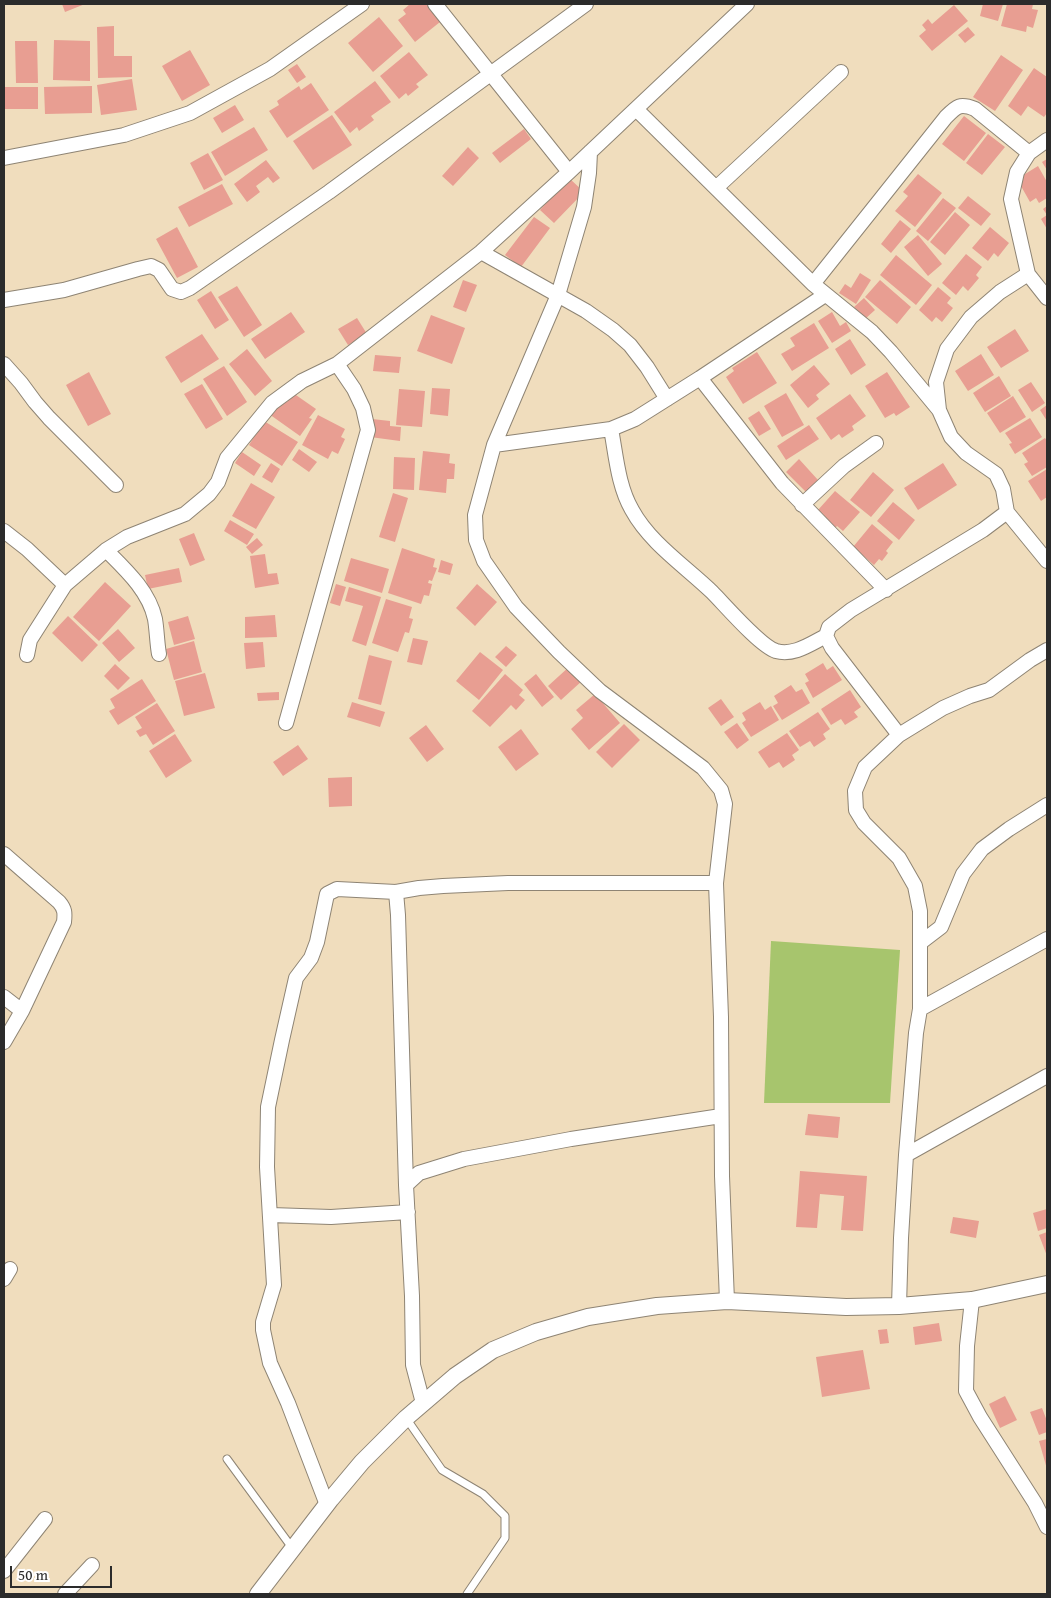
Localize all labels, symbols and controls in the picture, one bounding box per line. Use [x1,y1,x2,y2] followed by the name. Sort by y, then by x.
[12,1556,115,1588] scale bar
[18,1564,48,1585] text: 50 m

